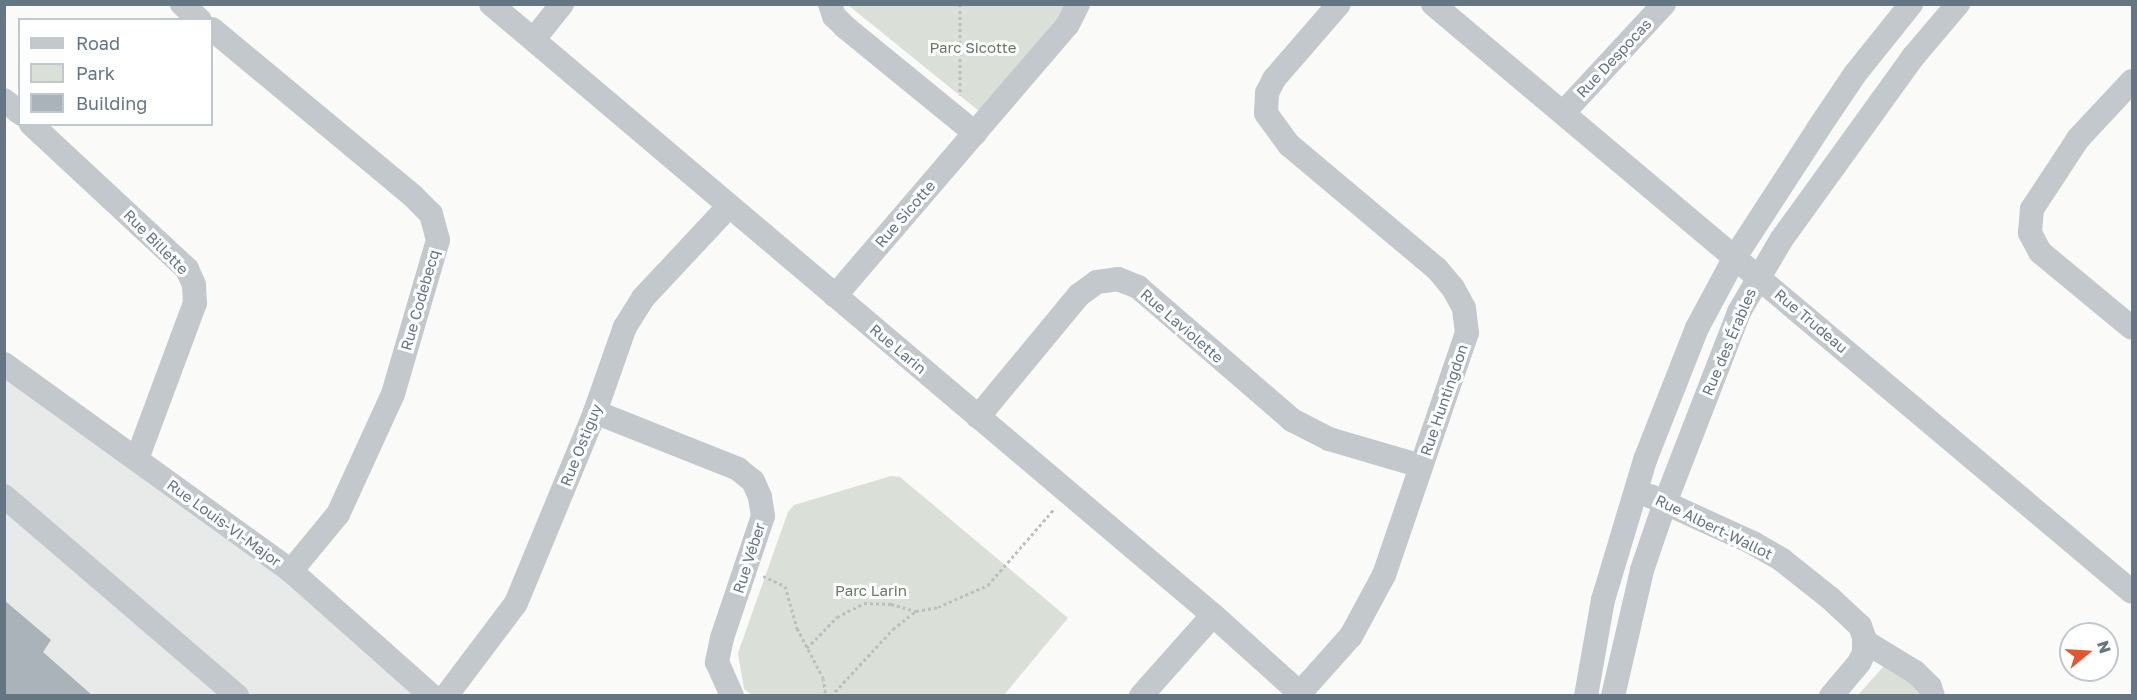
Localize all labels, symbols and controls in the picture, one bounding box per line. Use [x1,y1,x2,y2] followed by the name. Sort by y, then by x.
[1573,15,1655,101] street label: Rue Despocas
[18,18,213,126] legend
[76,32,120,54] text: Road
[929,39,1017,57] park label: Parc Sicotte
[76,62,115,84] text: Park
[76,92,147,114] text: Building
[871,177,939,251] street label: Rue Sicotte
[120,206,192,278] street label: Rue Billette
[397,248,443,352] street label: Rue Codebecq
[1137,285,1227,367] street label: Rue Laviolette
[1771,285,1851,357] street label: Rue Trudeau
[1698,286,1760,398] street label: Rue des Érables
[866,320,930,378] street label: Rue Larin
[1416,342,1472,458] street label: Rue Huntingdon
[556,401,606,489] street label: Rue Ostiguy
[164,476,284,570] street label: Rue Louis-VI-Major
[1652,491,1776,563] street label: Rue Albert-Wallot
[729,520,769,596] street label: Rue Véber
[835,582,907,600] park label: Parc Larin
[2059,622,2119,682] north arrow
[2093,638,2116,656] text: N

